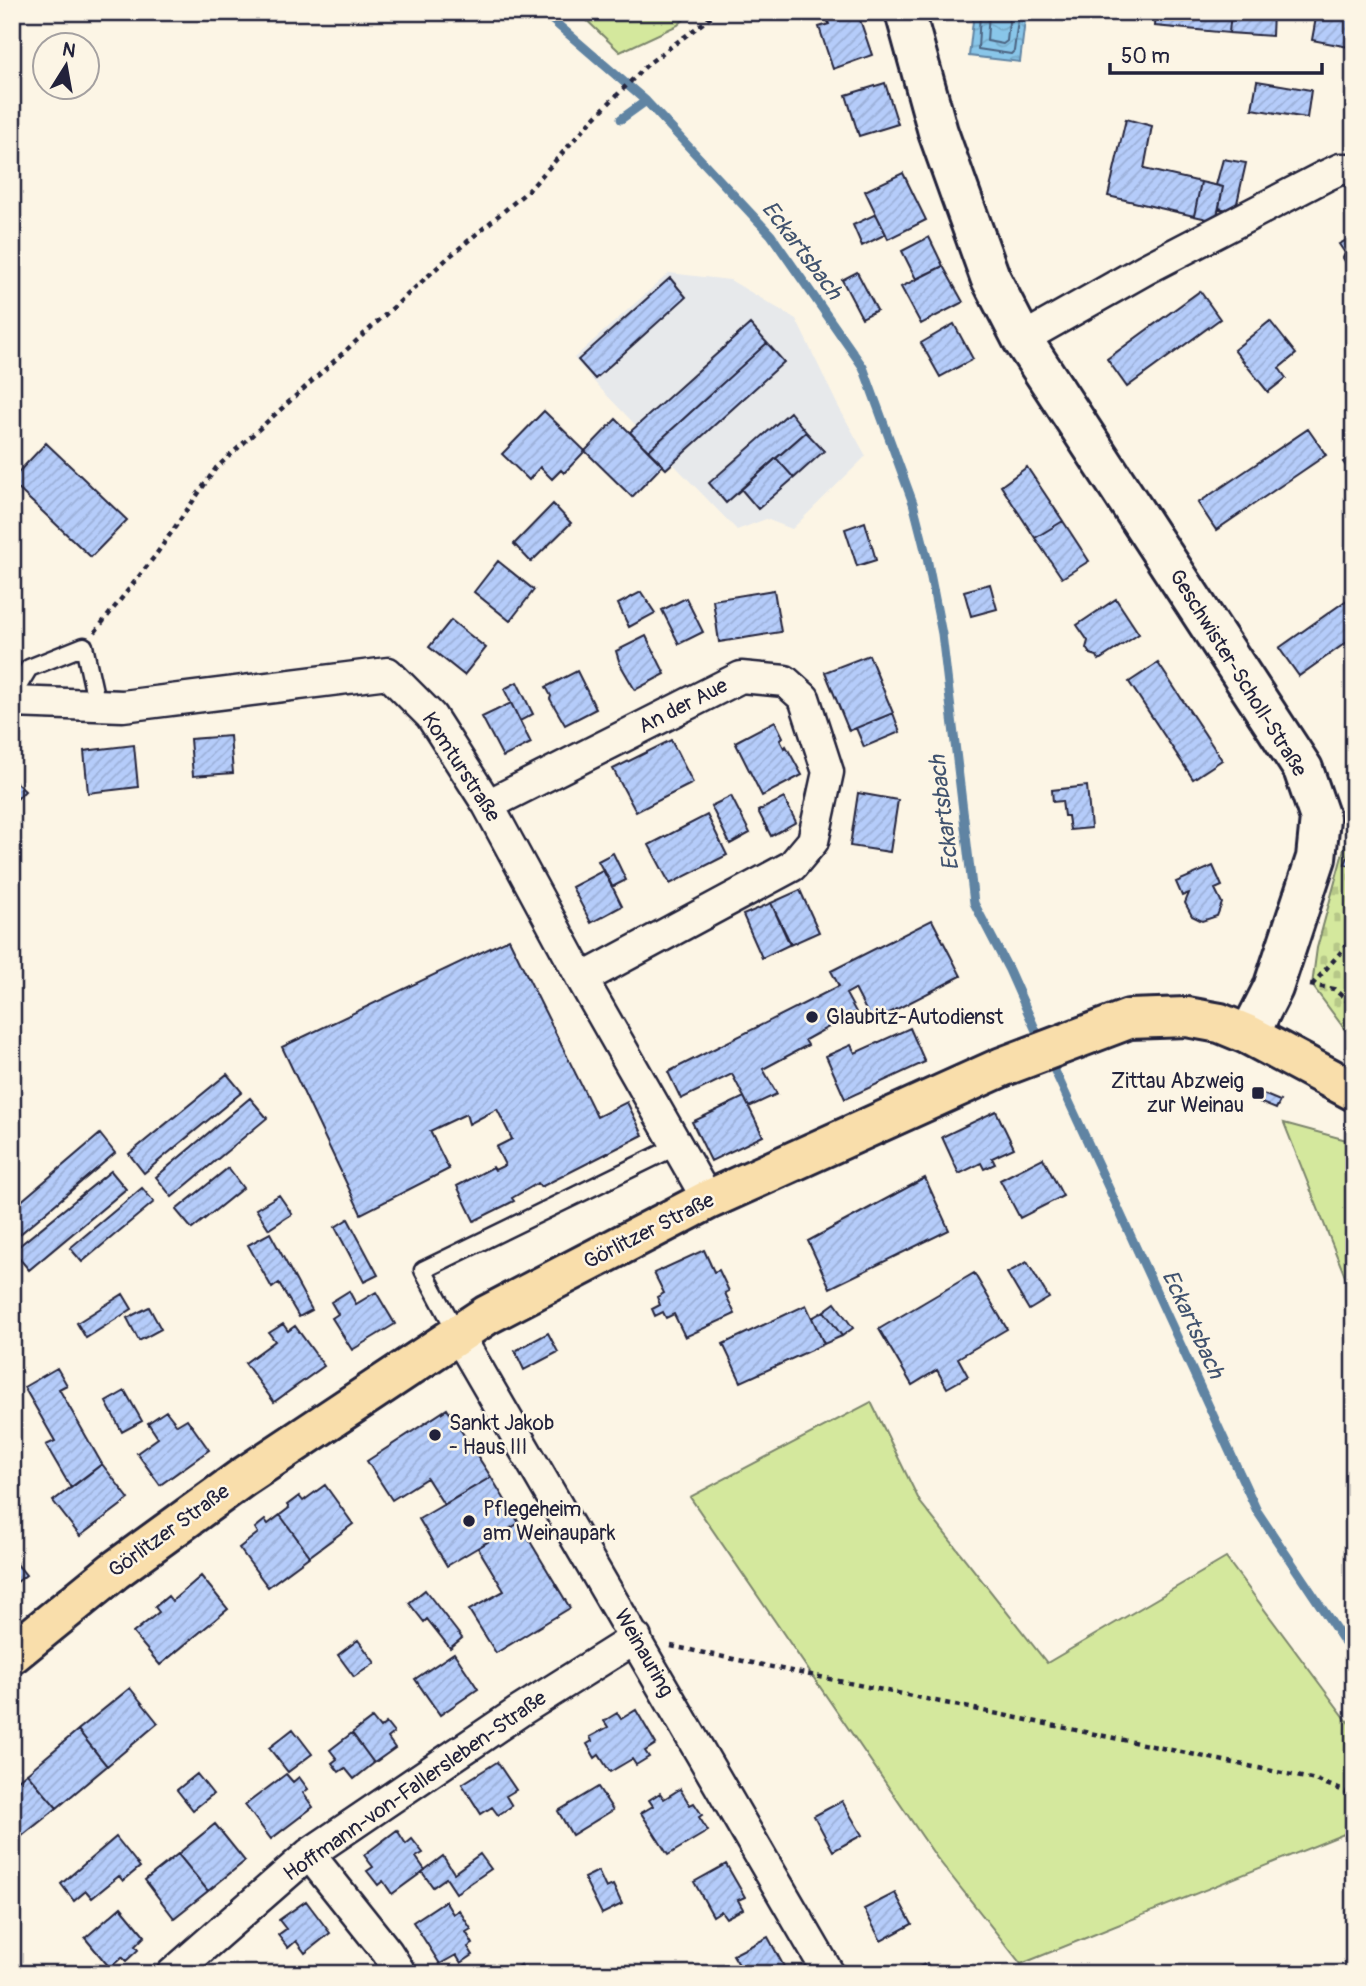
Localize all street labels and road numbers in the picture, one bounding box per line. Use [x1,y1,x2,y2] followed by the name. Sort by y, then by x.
[1163,564,1313,782] street label: Geschwister-Scholl-Straße
[634,672,733,740] street label: An der Aue
[416,707,507,827] street label: Komturstraße
[579,1186,720,1276] street label: Görlitzer Straße
[103,1478,235,1584] street label: Görlitzer Straße
[608,1604,680,1702] street label: Weinauring
[278,1684,552,1887] street label: Hoffmann-von-Fallersleben-Straße

